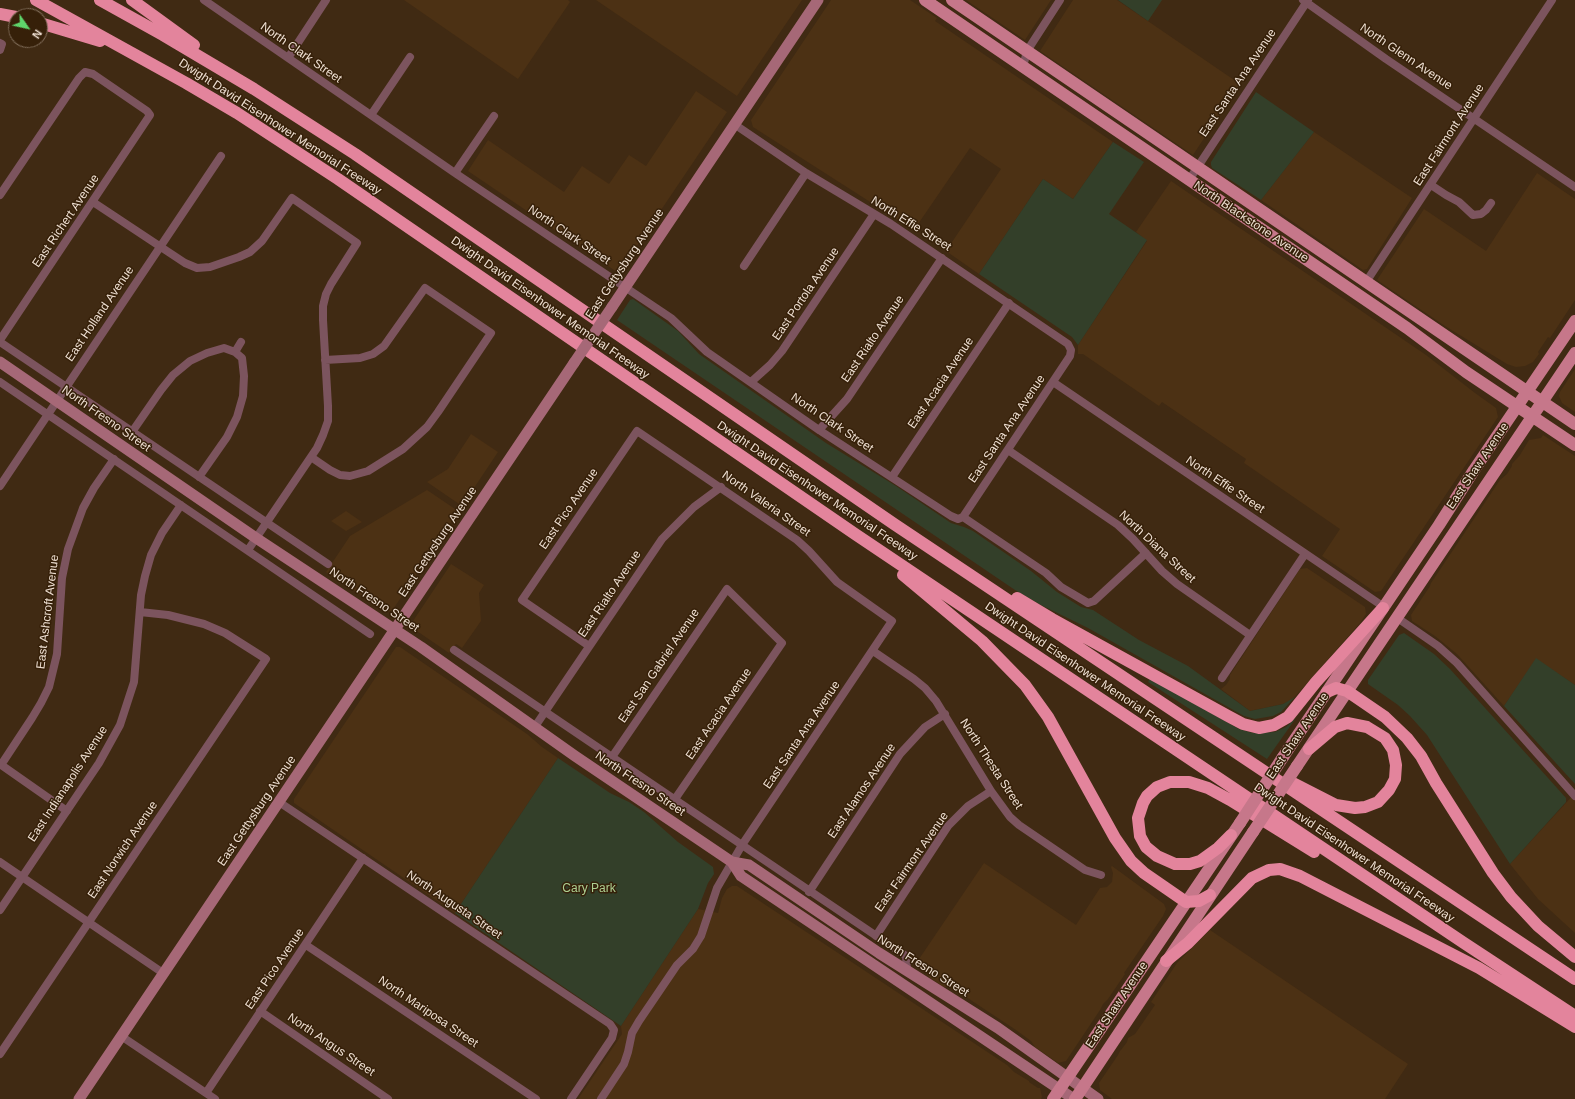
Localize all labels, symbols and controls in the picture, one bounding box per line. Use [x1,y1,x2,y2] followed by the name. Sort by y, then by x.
[8,8,48,48] north arrow
[258,20,344,86] street label: North Clark Street
[1357,21,1455,93] street label: North Glenn Avenue
[1196,26,1280,140] street label: East Santa Ana Avenue
[30,27,44,41] text: N
[176,56,384,198] street label: Dwight David Eisenhower Memorial Freeway
[1411,81,1487,189] street label: East Fairmont Avenue
[30,172,102,270] street label: East Richert Avenue
[1191,178,1311,266] street label: North Blackstone Avenue
[868,194,954,254] street label: North Effie Street
[525,202,613,268] street label: North Clark Street
[583,206,667,322] street label: East Gettysburg Avenue
[448,234,652,382] street label: Dwight David Eisenhower Memorial Freeway
[770,245,842,343] street label: East Portola Avenue
[63,264,137,364] street label: East Holland Avenue
[839,293,907,385] street label: East Rialto Avenue
[905,335,977,431] street label: East Acacia Avenue
[965,372,1049,486] street label: East Santa Ana Avenue
[59,383,153,455] street label: North Fresno Street
[788,390,876,456] street label: North Clark Street
[714,418,920,564] street label: Dwight David Eisenhower Memorial Freeway
[1444,420,1512,512] street label: East Shaw Avenue
[1183,453,1267,517] street label: North Effie Street
[537,466,601,552] street label: East Pico Avenue
[719,468,813,540] street label: North Valeria Street
[396,484,480,600] street label: East Gettysburg Avenue
[1116,508,1198,586] street label: North Diana Street
[576,548,644,640] street label: East Rialto Avenue
[34,554,62,670] street label: East Ashcroft Avenue
[326,565,422,635] street label: North Fresno Street
[982,599,1188,745] street label: Dwight David Eisenhower Memorial Freeway
[615,606,703,726] street label: East San Gabriel Avenue
[683,666,755,762] street label: East Acacia Avenue
[760,678,844,792] street label: East Santa Ana Avenue
[1264,690,1332,782] street label: East Shaw Avenue
[956,716,1026,812] street label: North Thesta Street
[25,723,111,845] street label: East Indianapolis Avenue
[825,741,899,841] street label: East Alamos Avenue
[592,749,688,819] street label: North Fresno Street
[215,753,299,869] street label: East Gettysburg Avenue
[1251,780,1457,926] street label: Dwight David Eisenhower Memorial Freeway
[85,799,161,901] street label: East Norwich Avenue
[872,809,952,915] street label: East Fairmont Avenue
[404,868,504,942] street label: North Augusta Street
[562,882,616,896] park label: Cary Park
[243,926,307,1012] street label: East Pico Avenue
[875,932,971,1000] street label: North Fresno Street
[1083,959,1151,1051] street label: East Shaw Avenue
[375,973,481,1051] street label: North Mariposa Street
[285,1010,377,1080] street label: North Angus Street

